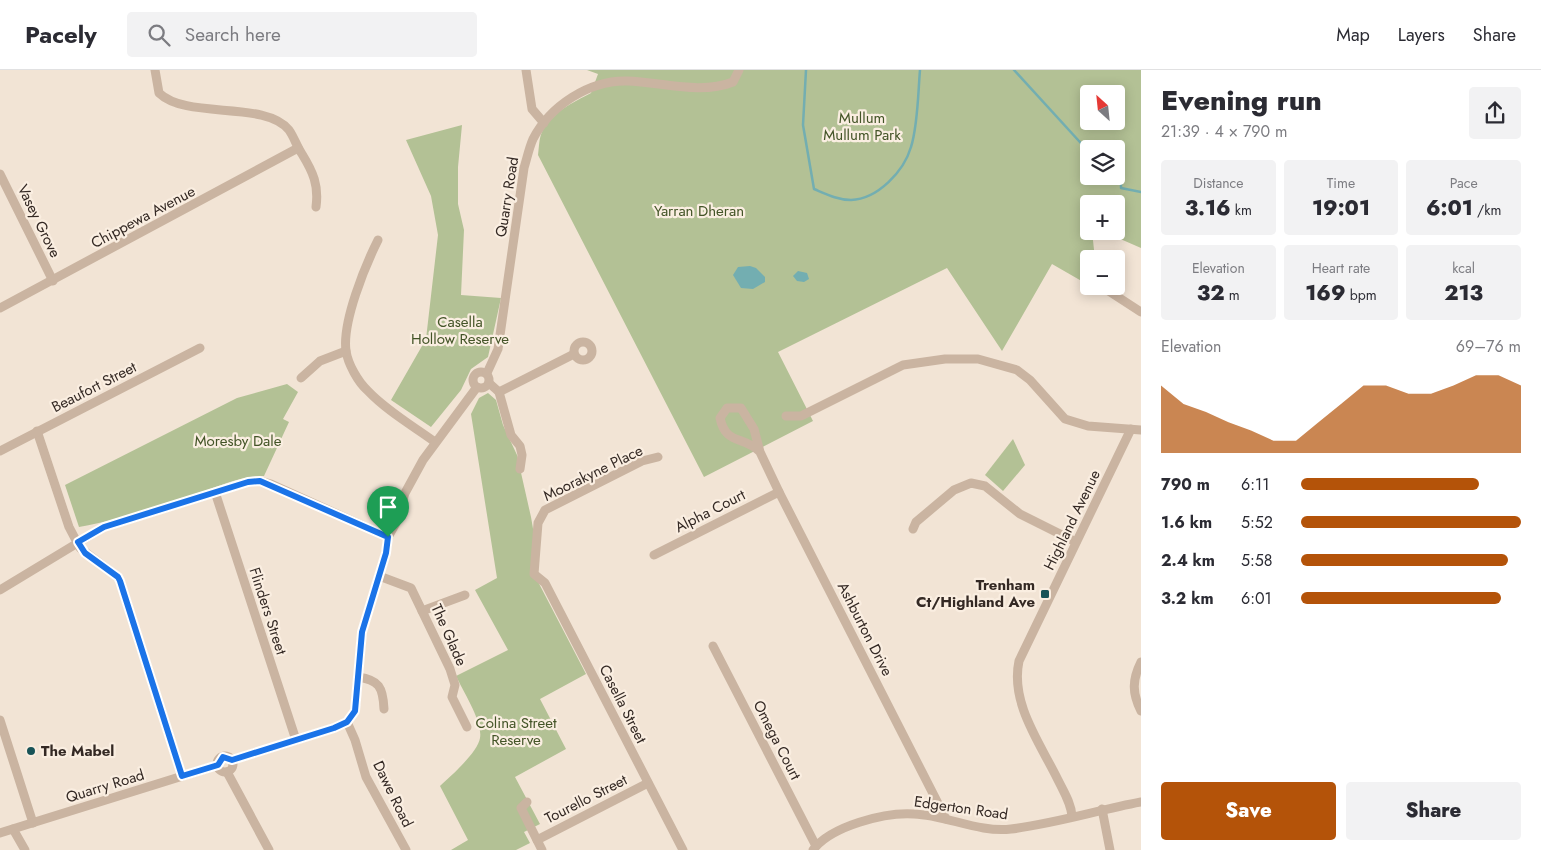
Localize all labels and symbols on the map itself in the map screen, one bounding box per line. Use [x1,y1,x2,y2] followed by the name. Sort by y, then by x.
[1080,85,1125,130] north arrow
[823,107,901,146] park label: Mullum Mullum Park
[490,155,524,239] street label: Quarry Road
[87,180,199,254] street label: Chippewa Avenue
[12,181,66,262] street label: Vasey Grove
[654,200,744,222] park label: Yarran Dheran
[411,311,509,350] park label: Casella Hollow Reserve
[48,356,141,418] street label: Beaufort Street
[194,430,282,452] park label: Moresby Dale
[540,439,647,507] street label: Moorakyne Place
[1038,466,1106,574] street label: Highland Avenue
[671,484,749,538] street label: Alpha Court
[367,486,409,537] pin
[244,565,293,658] street label: Flinders Street
[916,574,1035,613] place label: Trenham Ct/Highland Ave
[832,578,898,680] street label: Ashburton Drive
[1039,588,1051,600] marker: Trenham Ct/Highland Ave
[426,601,473,670] street label: The Glade
[594,661,652,748] street label: Casella Street
[748,696,807,784] street label: Omega Court
[475,712,557,751] park label: Colina Street Reserve
[41,740,114,762] place label: The Mabel
[25,745,37,757] marker: The Mabel
[367,757,419,831] street label: Dawe Road
[63,764,147,808] street label: Quarry Road
[541,769,631,829] street label: Tourello Street
[913,791,1009,825] street label: Edgerton Road

